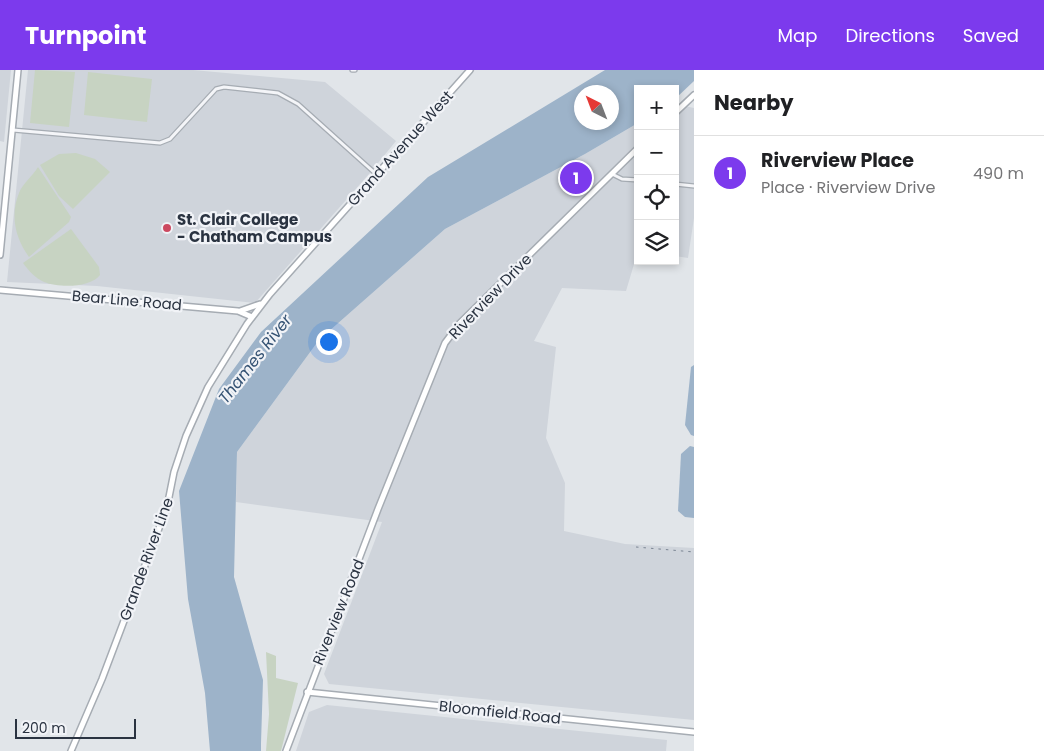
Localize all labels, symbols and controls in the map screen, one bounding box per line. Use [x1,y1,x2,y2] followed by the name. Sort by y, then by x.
[25,19,146,52] text: Turnpoint
[778,23,817,48] text: Map
[845,23,935,48] text: Directions
[963,23,1019,48] text: Saved
[574,85,619,130] north arrow
[634,85,679,265] map controls
[634,85,679,130] button: +
[342,86,458,210] street label: Grand Avenue West
[714,88,794,117] text: Nearby
[634,130,679,175] button: −
[761,147,914,174] text: Riverview Place
[560,159,592,197] pin: 1
[727,162,733,185] text: 1
[973,162,1024,185] text: 490 m
[634,175,679,220] button: locate
[761,176,935,199] text: Place · Riverview Drive
[177,209,332,247] place label: St. Clair College - Chatham Campus
[634,220,679,265] button: layers
[161,222,173,234] marker: St. Clair College - Chatham Campus
[444,249,536,343] street label: Riverview Drive
[71,285,183,315] street label: Bear Line Road
[213,309,298,409] water label: Thames River
[316,329,342,355] your location
[114,494,178,624] street label: Grande River Line
[307,556,369,668] street label: Riverview Road
[438,695,562,729] street label: Bloomfield Road
[15,716,136,739] scale bar
[22,718,66,738] text: 200 m

